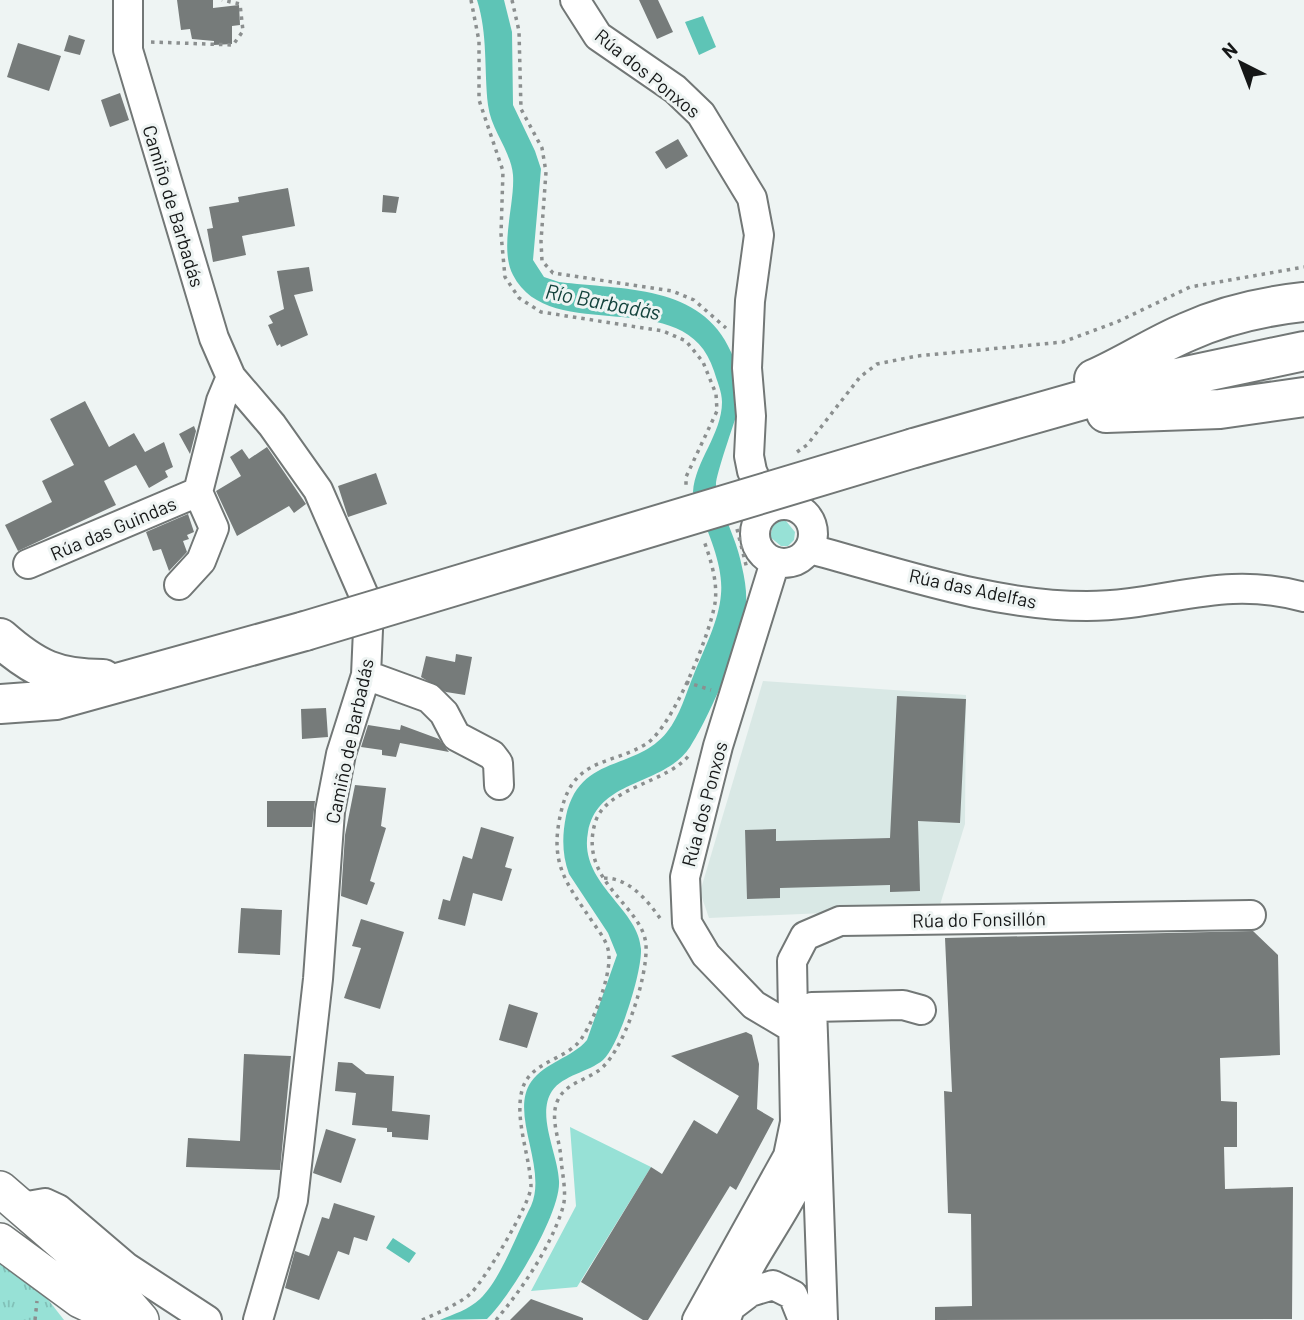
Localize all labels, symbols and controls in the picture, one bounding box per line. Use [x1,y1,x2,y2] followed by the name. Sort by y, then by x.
[591,24,705,122] street label: Rúa dos Ponxos
[1206,28,1276,98] north arrow
[1217,37,1242,63] text: N
[138,122,210,290] street label: Camiño de Barbadás
[543,278,663,324] water label: Río Barbadás
[47,491,179,565] street label: Rúa das Guindas
[907,563,1039,613] street label: Rúa das Adelfas
[320,656,378,826] street label: Camiño de Barbadás
[676,739,732,869] street label: Rúa dos Ponxos
[912,906,1046,932] street label: Rúa do Fonsillón

